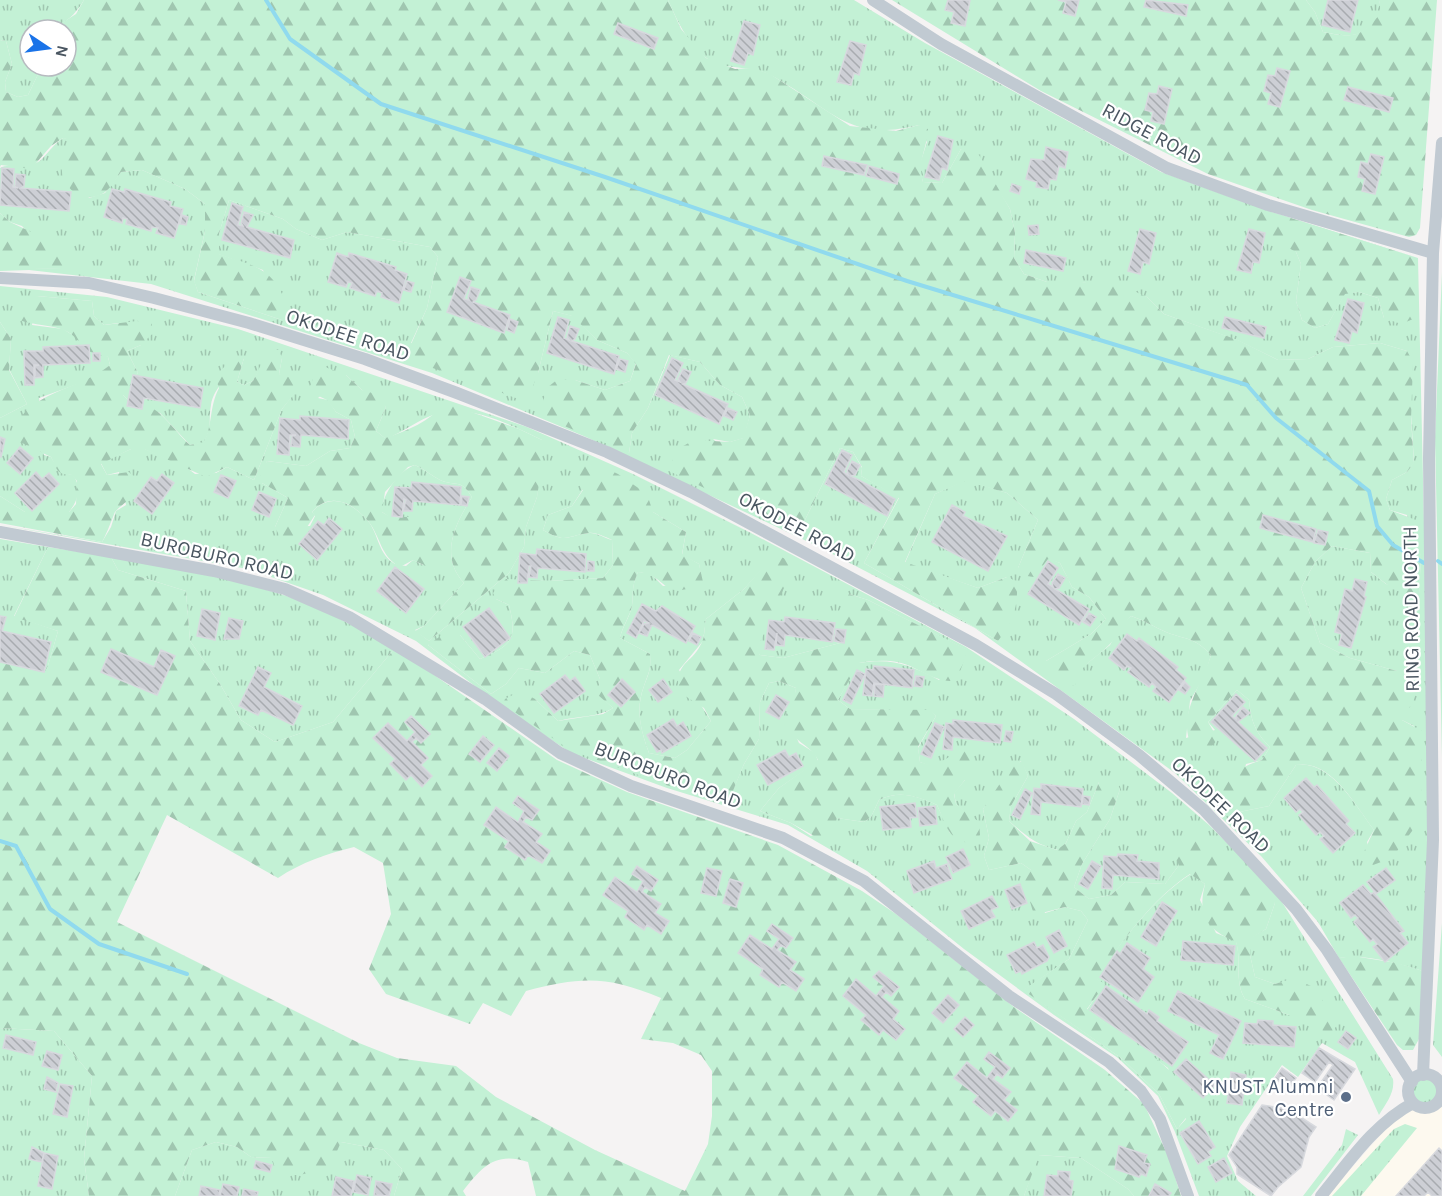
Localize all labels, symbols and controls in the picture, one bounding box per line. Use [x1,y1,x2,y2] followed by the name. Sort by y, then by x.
[18,18,78,78] north arrow
[52,44,73,59] text: N
[1098,98,1206,170] street label: RIDGE ROAD
[283,304,413,366] street label: OKODEE ROAD
[735,487,859,567] street label: OKODEE ROAD
[1398,526,1424,692] street label: RING ROAD NORTH
[138,527,296,585] street label: BUROBURO ROAD
[591,736,745,814] street label: BUROBURO ROAD
[1167,752,1275,858] street label: OKODEE ROAD
[1202,1075,1334,1121] place label: KNUST Alumni Centre
[1339,1090,1353,1104] marker: KNUST Alumni Centre

